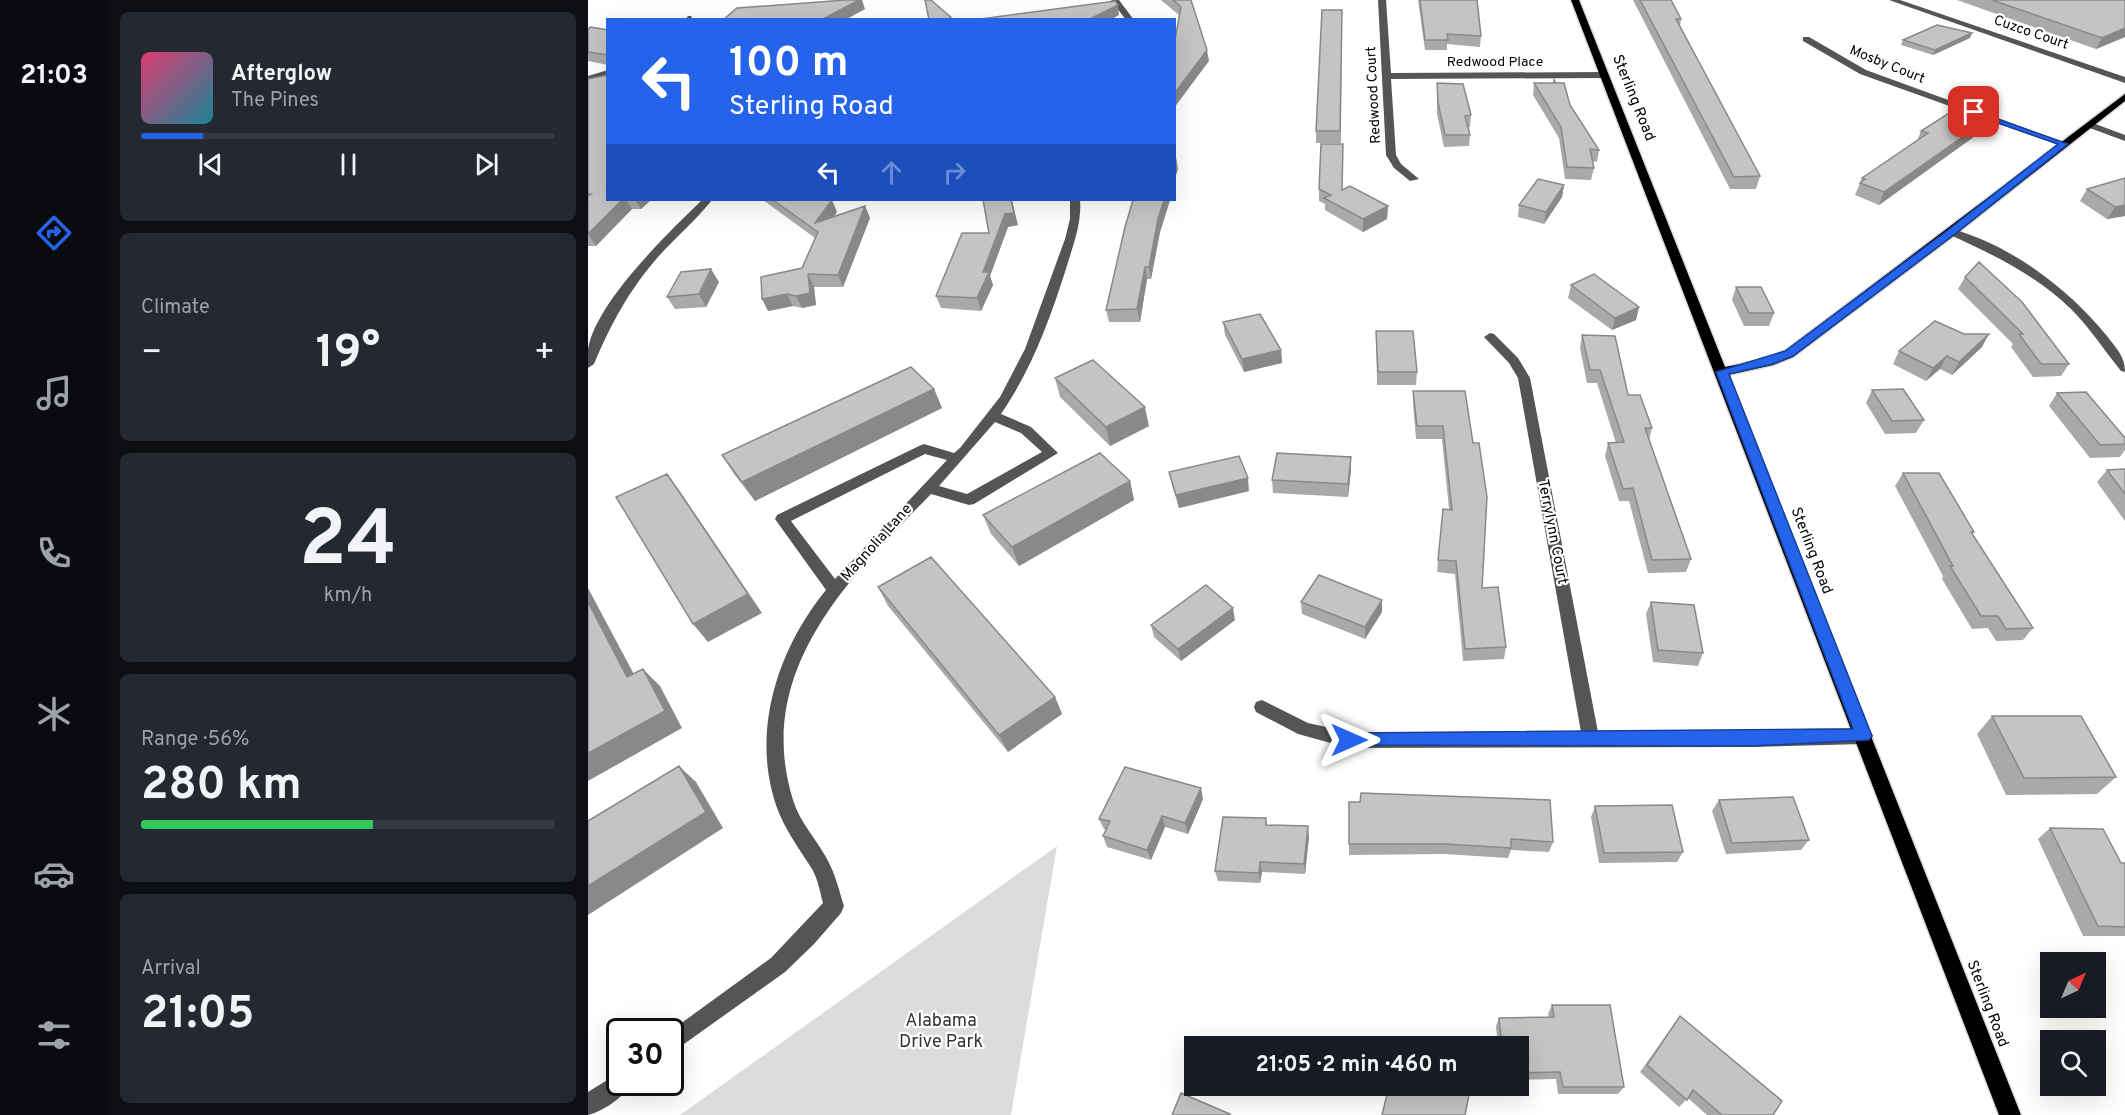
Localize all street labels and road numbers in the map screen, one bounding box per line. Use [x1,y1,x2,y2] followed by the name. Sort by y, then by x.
[1991,12,2071,54] street label: Cuzco Court
[1847,42,1927,88] street label: Mosby Court
[1363,46,1385,144] street label: Redwood Court
[1607,52,1659,144] street label: Sterling Road
[1447,54,1543,71] street label: Redwood Place
[1533,478,1571,586] street label: Terrylynn Court
[837,500,917,586] street label: Magnolia Lane
[1786,505,1836,597] street label: Sterling Road
[1962,958,2012,1050] street label: Sterling Road

